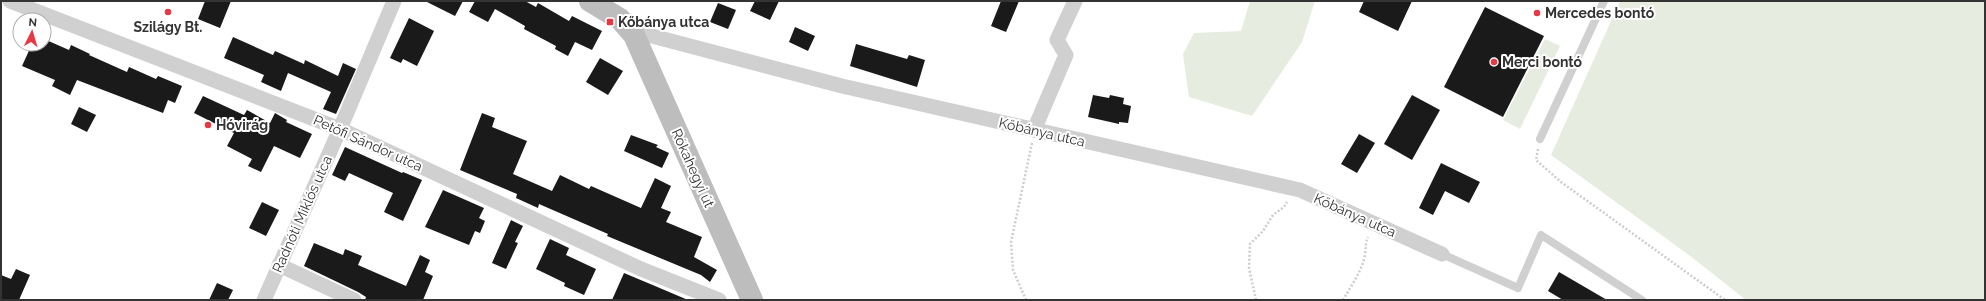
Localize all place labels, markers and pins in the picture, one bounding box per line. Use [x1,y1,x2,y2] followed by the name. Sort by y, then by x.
[1545,5,1655,21] place label: Mercedes bontó
[163,7,173,17] marker: Szilágy Bt.
[1532,8,1542,18] marker: Mercedes bontó
[618,14,709,30] place label: Kőbánya utca
[605,17,615,27] marker: Kőbánya utca
[134,19,203,35] place label: Szilágy Bt.
[1502,54,1583,70] place label: Merci bontó
[1489,57,1499,67] marker: Merci bontó
[216,117,268,133] place label: Hóvirág
[203,120,213,130] marker: Hóvirág

